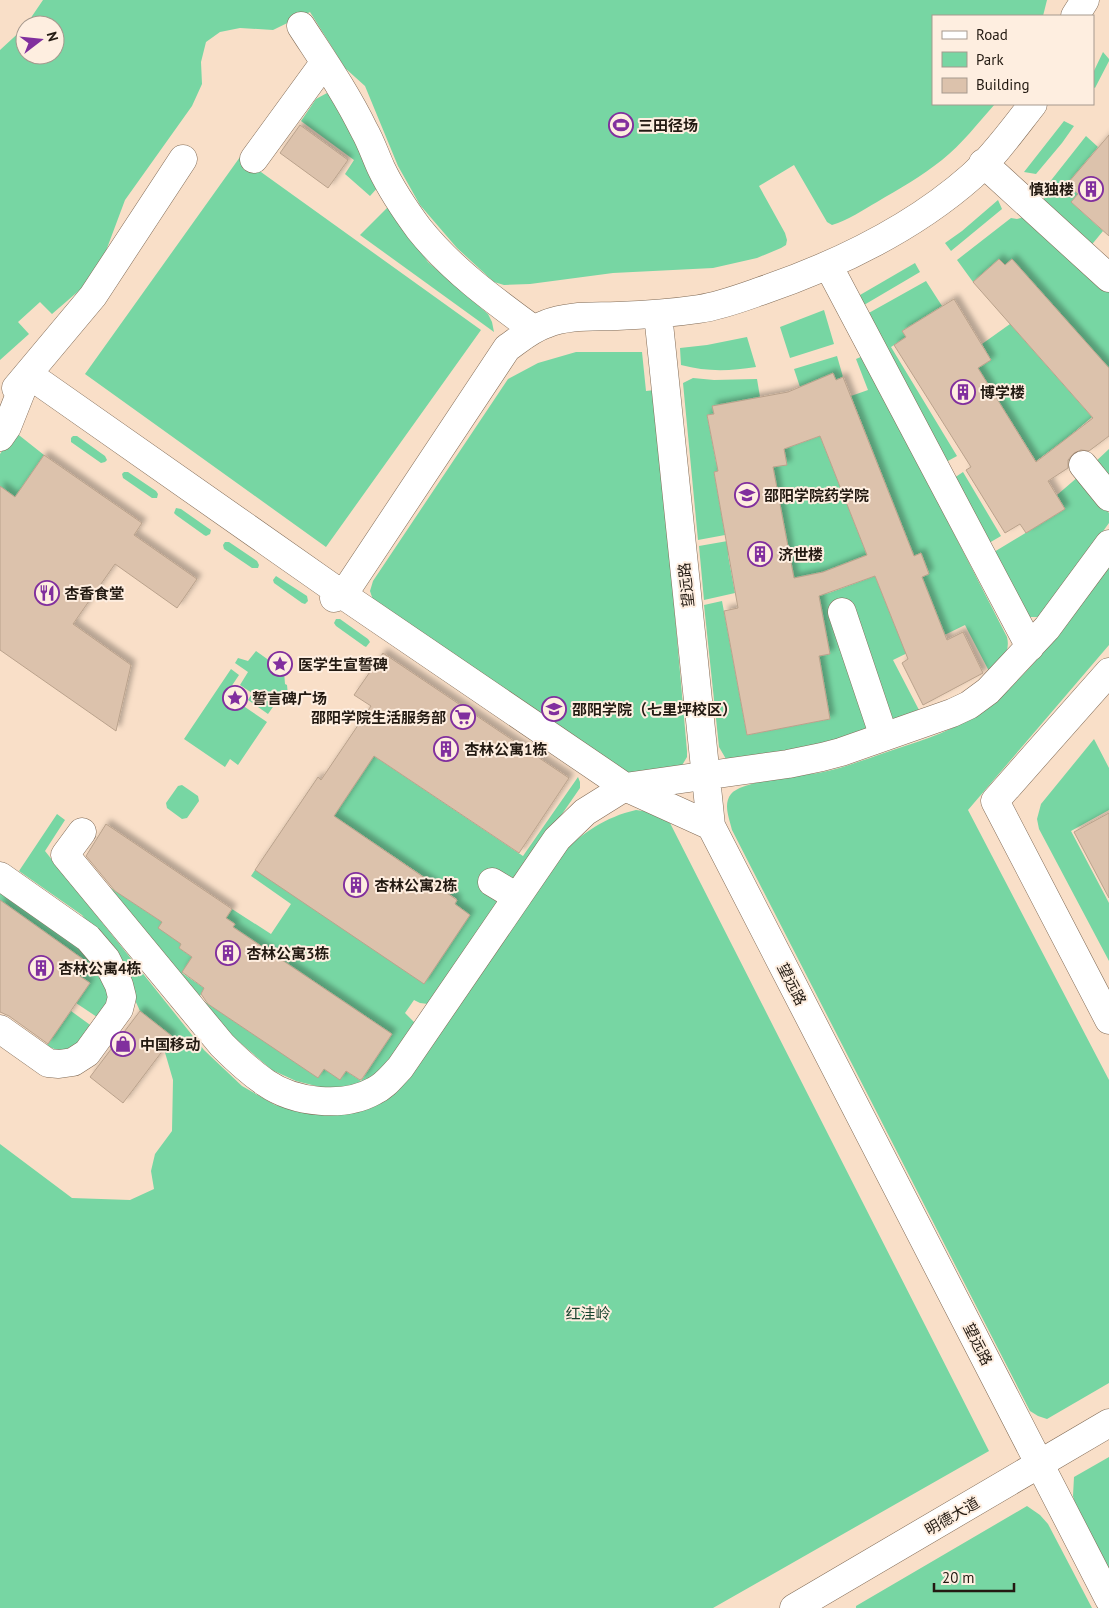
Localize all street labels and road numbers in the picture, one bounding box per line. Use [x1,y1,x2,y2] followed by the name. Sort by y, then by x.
[674,562,698,608] street label: 望远路
[773,960,811,1008] street label: 望远路
[959,1320,997,1368] street label: 望远路
[921,1493,983,1539] street label: 明德大道

